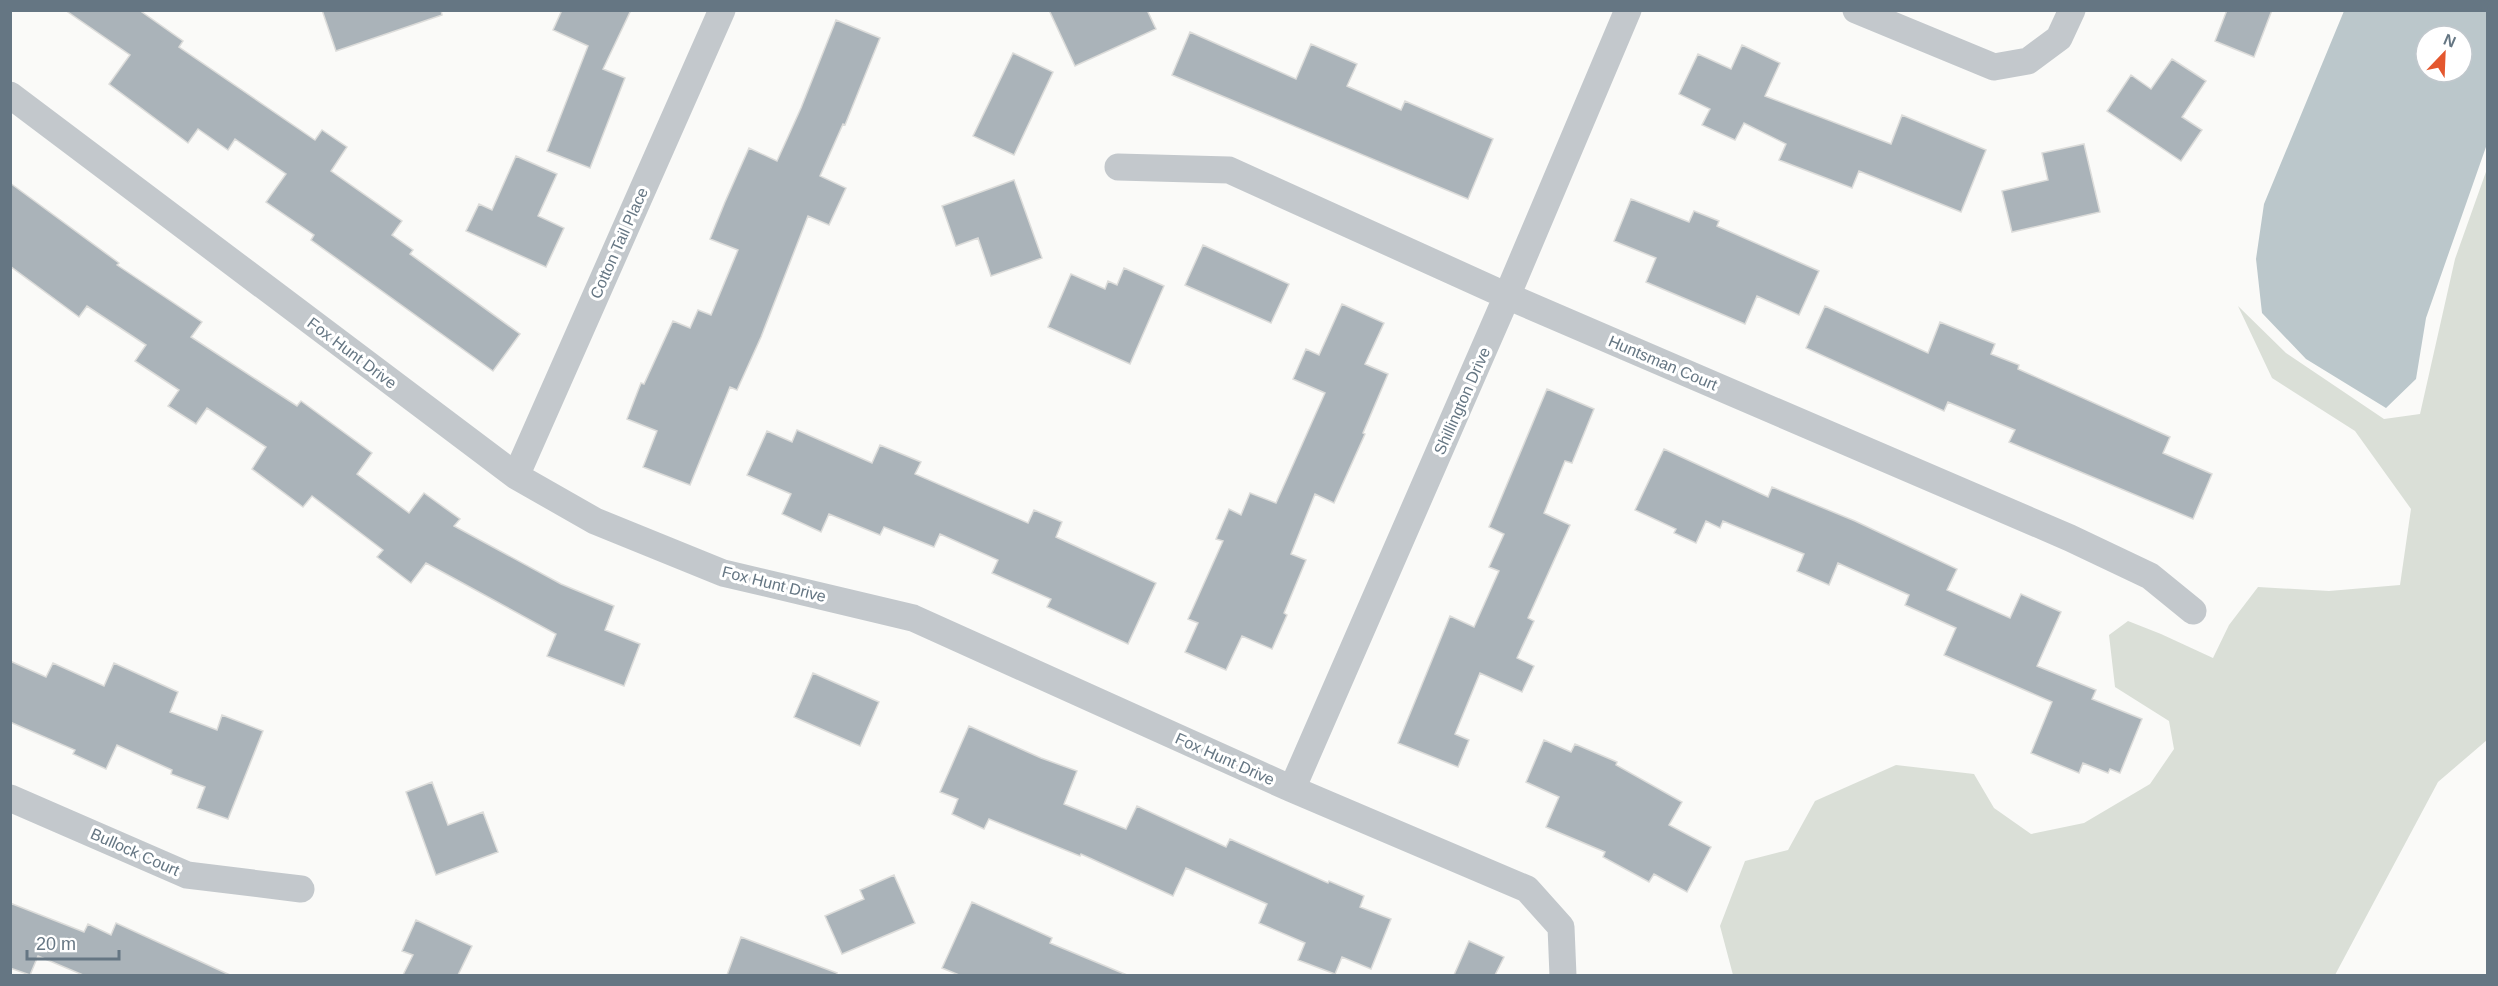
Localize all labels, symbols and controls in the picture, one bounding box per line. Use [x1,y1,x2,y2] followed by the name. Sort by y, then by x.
[2414,24,2474,84] north arrow
[2441,31,2458,51] text: N
[587,185,651,301] street label: Cotton Tail Place
[304,314,400,392] street label: Fox Hunt Drive
[1606,332,1720,394] street label: Huntsman Court
[1431,345,1493,457] street label: Shillington Drive
[720,563,828,605] street label: Fox Hunt Drive
[1173,730,1277,789] street label: Fox Hunt Drive
[88,825,182,879] street label: Bullock Court
[27,923,118,961] scale bar
[36,934,76,954] text: 20 m

